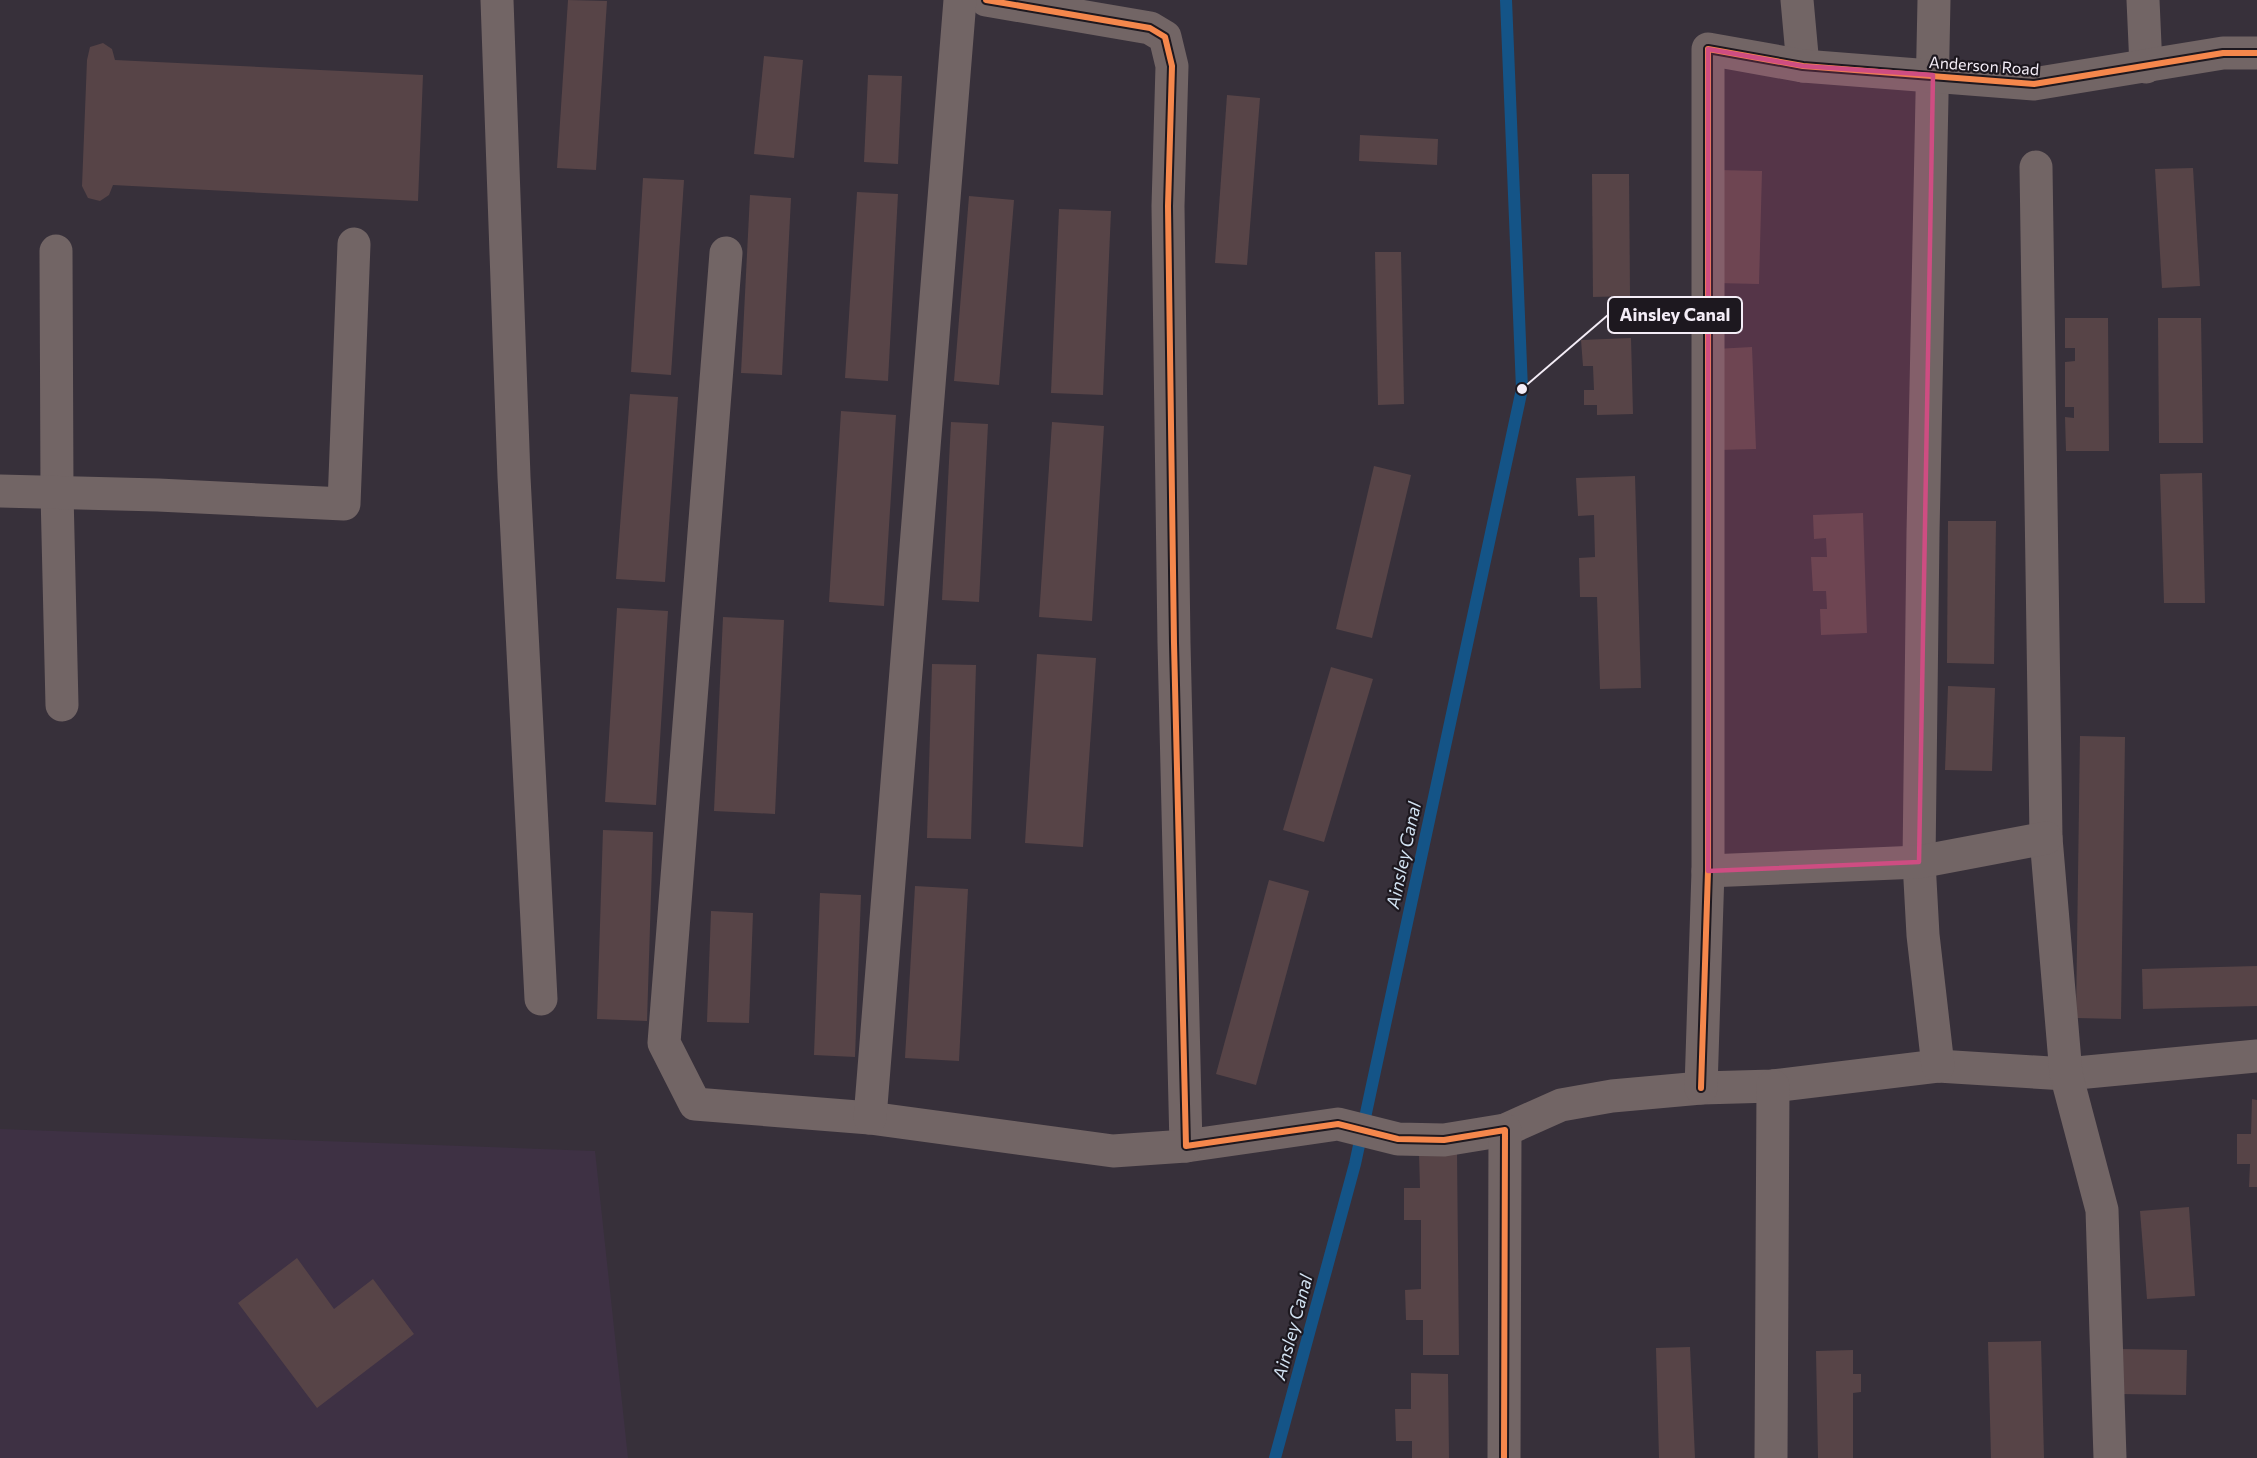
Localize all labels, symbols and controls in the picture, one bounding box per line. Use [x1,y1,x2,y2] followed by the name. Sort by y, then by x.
[1928,52,2040,78] street label: Anderson Road
[1608,297,1742,333] callout: Ainsley Canal
[1620,303,1730,325] text: Ainsley Canal
[1381,799,1425,911] water label: Ainsley Canal
[1267,1271,1317,1383] water label: Ainsley Canal

